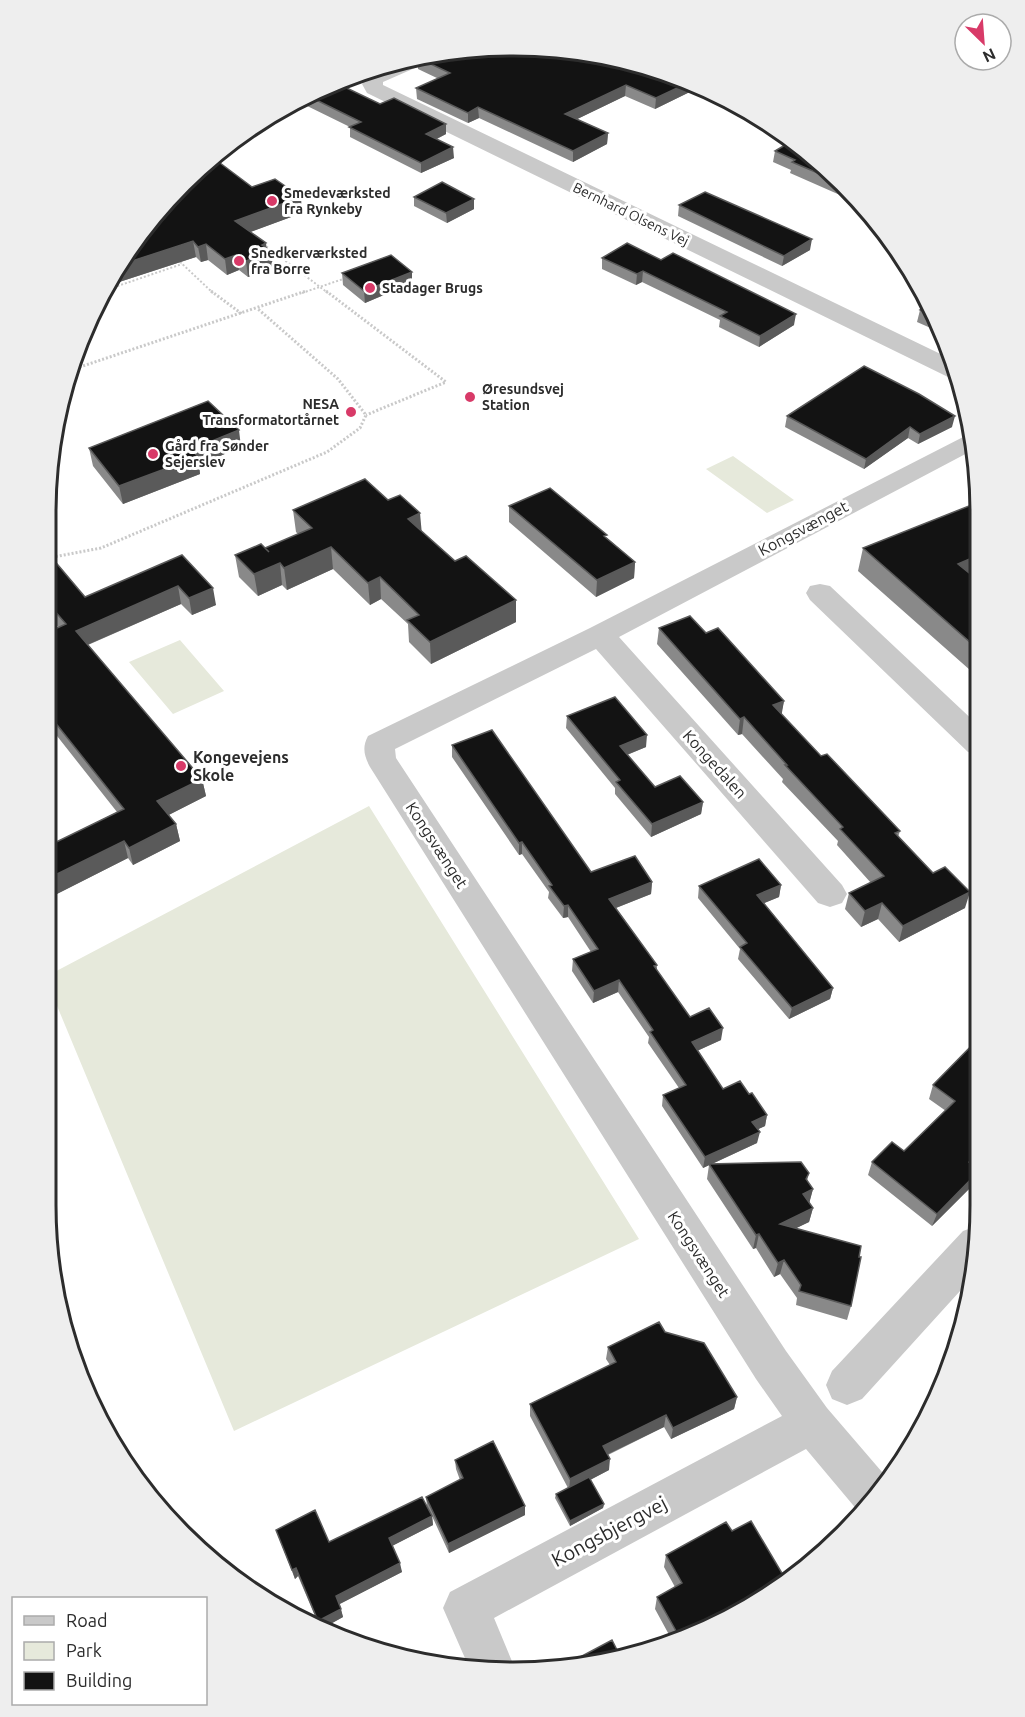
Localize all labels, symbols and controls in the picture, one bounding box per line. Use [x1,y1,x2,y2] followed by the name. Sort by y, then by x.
[953,12,1013,72] north arrow
[980,45,999,66] text: N
[570,179,692,249] street label: Bernhard Olsens Vej
[284,185,391,217] place label: Smedeværksted fra Rynkeby
[265,194,279,208] marker: Smedeværksted fra Rynkeby
[251,245,367,277] place label: Snedkerværksted fra Borre
[232,254,246,268] marker: Snedkerværksted fra Borre
[382,280,483,296] place label: Stadager Brugs
[363,281,377,295] marker: Stadager Brugs
[482,381,564,413] place label: Øresundsvej Station
[463,390,477,404] marker: Øresundsvej Station
[202,396,339,428] place label: NESA Transformatortårnet
[344,405,358,419] marker: NESA Transformatortårnet
[165,438,269,470] place label: Gård fra Sønder Sejerslev
[146,447,160,461] marker: Gård fra Sønder Sejerslev
[755,496,852,559] street label: Kongsvænget
[680,726,750,802] street label: Kongedalen
[193,748,289,784] place label: Kongevejens Skole
[174,759,188,773] marker: Kongevejens Skole
[402,799,472,892] street label: Kongsvænget
[664,1208,734,1301] street label: Kongsvænget
[547,1491,671,1571] street label: Kongsbjergvej
[12,1597,207,1705] legend
[66,1610,108,1630] text: Road
[66,1640,102,1660] text: Park
[66,1670,132,1690] text: Building

